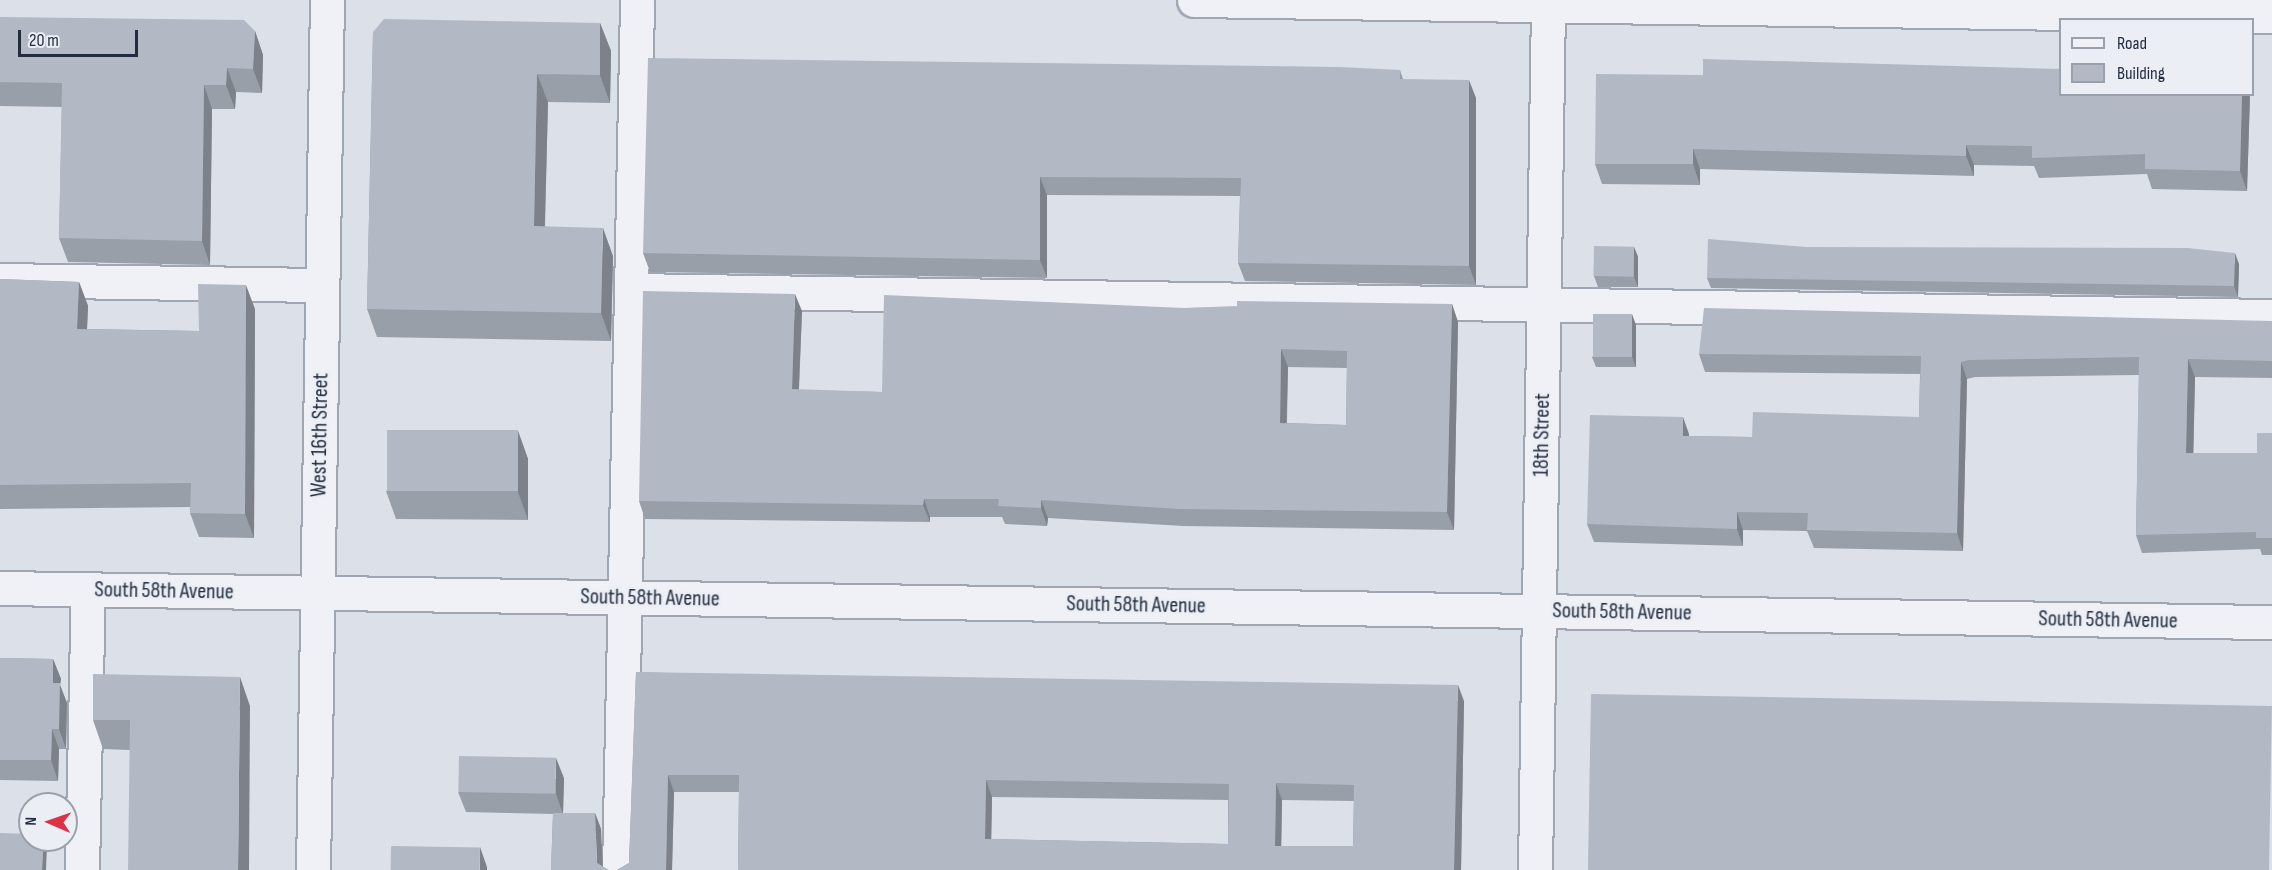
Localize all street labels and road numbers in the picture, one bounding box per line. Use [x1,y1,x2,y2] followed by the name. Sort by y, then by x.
[306,373,334,497] street label: West 16th Street
[1528,393,1556,477] street label: 18th Street
[94,577,234,605] street label: South 58th Avenue
[580,584,720,612] street label: South 58th Avenue
[1066,591,1206,619] street label: South 58th Avenue
[1552,598,1692,626] street label: South 58th Avenue
[2038,606,2178,634] street label: South 58th Avenue

